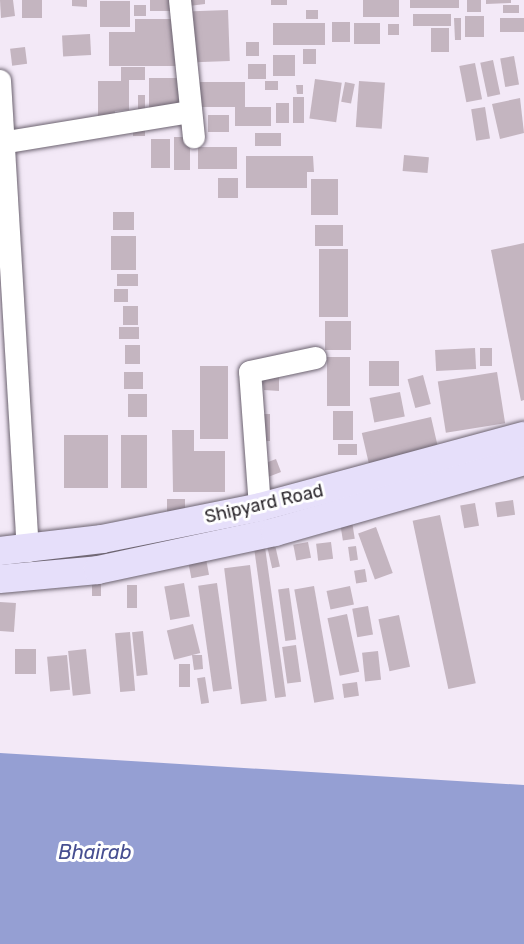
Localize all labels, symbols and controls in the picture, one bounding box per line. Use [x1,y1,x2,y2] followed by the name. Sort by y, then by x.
[203,480,325,528] street label: Shipyard Road
[58,840,132,864] water label: Bhairab

